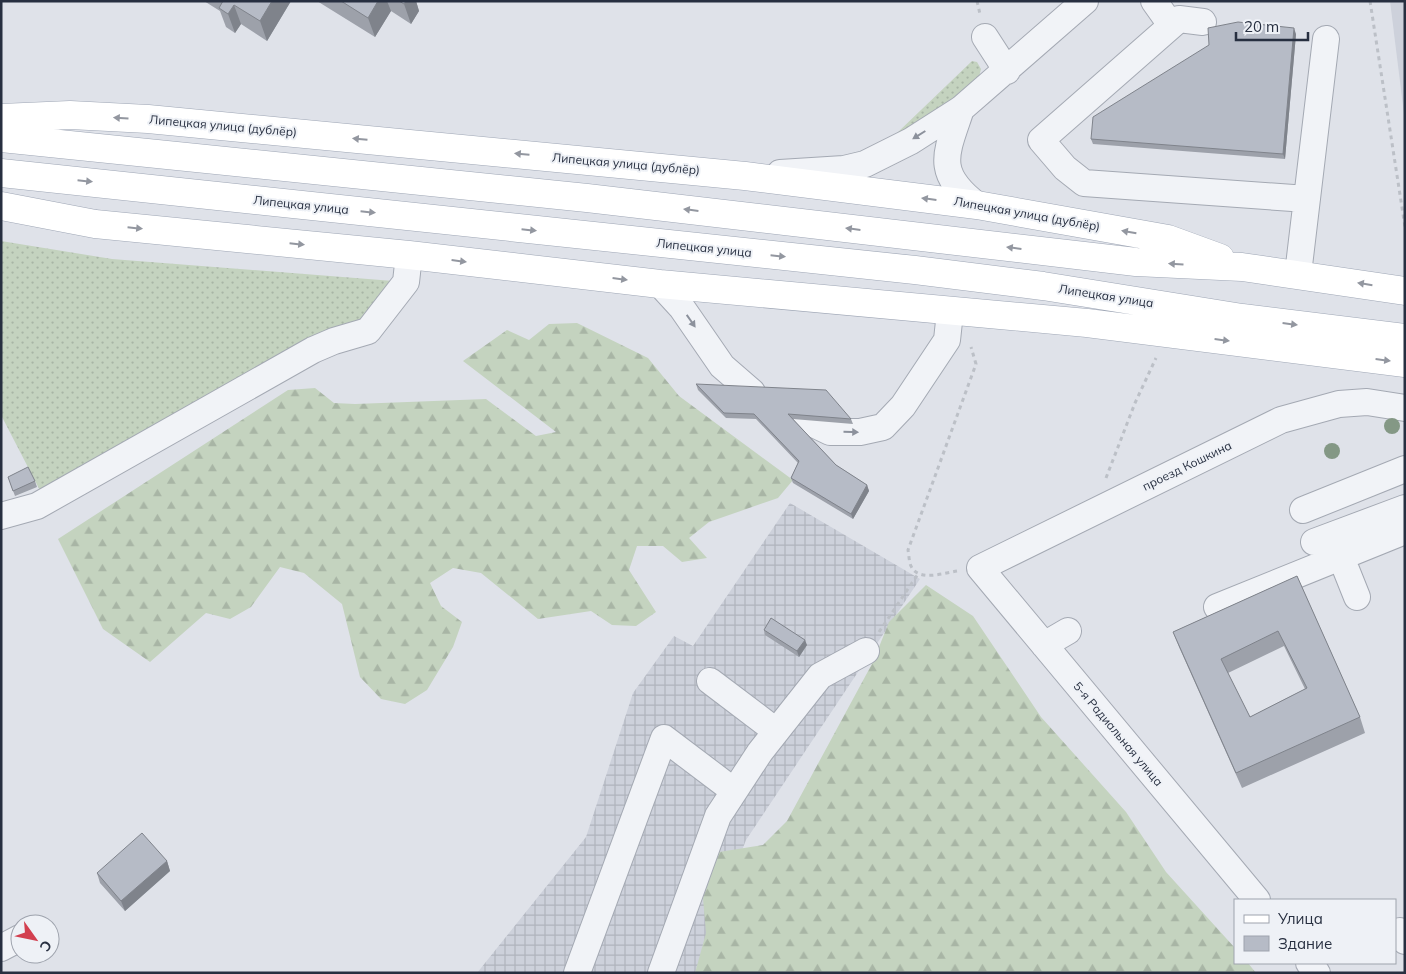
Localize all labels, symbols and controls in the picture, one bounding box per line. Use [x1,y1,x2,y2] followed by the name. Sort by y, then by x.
[1236,10,1308,42] scale bar
[1244,17,1279,36] text: 20 m
[149,112,298,139] street label: Липецкая улица (дублёр)
[113,113,129,121] one-way arrow
[913,131,926,140] one-way arrow
[352,135,368,143] one-way arrow
[514,150,530,158] one-way arrow
[552,150,701,177] street label: Липецкая улица (дублёр)
[77,177,93,185] one-way arrow
[253,192,350,217] street label: Липецкая улица
[953,193,1101,234] street label: Липецкая улица (дублёр)
[920,194,936,202] one-way arrow
[683,206,699,214] one-way arrow
[360,208,376,216] one-way arrow
[128,224,144,232] one-way arrow
[844,225,860,233] one-way arrow
[522,226,538,234] one-way arrow
[1121,227,1137,235] one-way arrow
[656,235,753,260] street label: Липецкая улица
[289,240,305,248] one-way arrow
[1006,244,1022,252] one-way arrow
[770,252,786,260] one-way arrow
[451,257,467,265] one-way arrow
[1168,259,1184,267] one-way arrow
[613,275,629,283] one-way arrow
[1357,280,1373,288] one-way arrow
[1058,281,1155,310] street label: Липецкая улица
[686,315,696,328] one-way arrow
[1282,321,1298,329] one-way arrow
[1214,336,1230,344] one-way arrow
[1375,356,1391,364] one-way arrow
[843,428,859,436] one-way arrow
[1140,437,1234,494] street label: проезд Кошкина
[1070,678,1166,789] street label: 5-я Радиальная улица
[1234,899,1396,964] legend
[1277,909,1323,928] text: Улица
[10,914,60,964] north arrow
[1278,934,1332,953] text: Здание
[36,937,56,955] text: С

